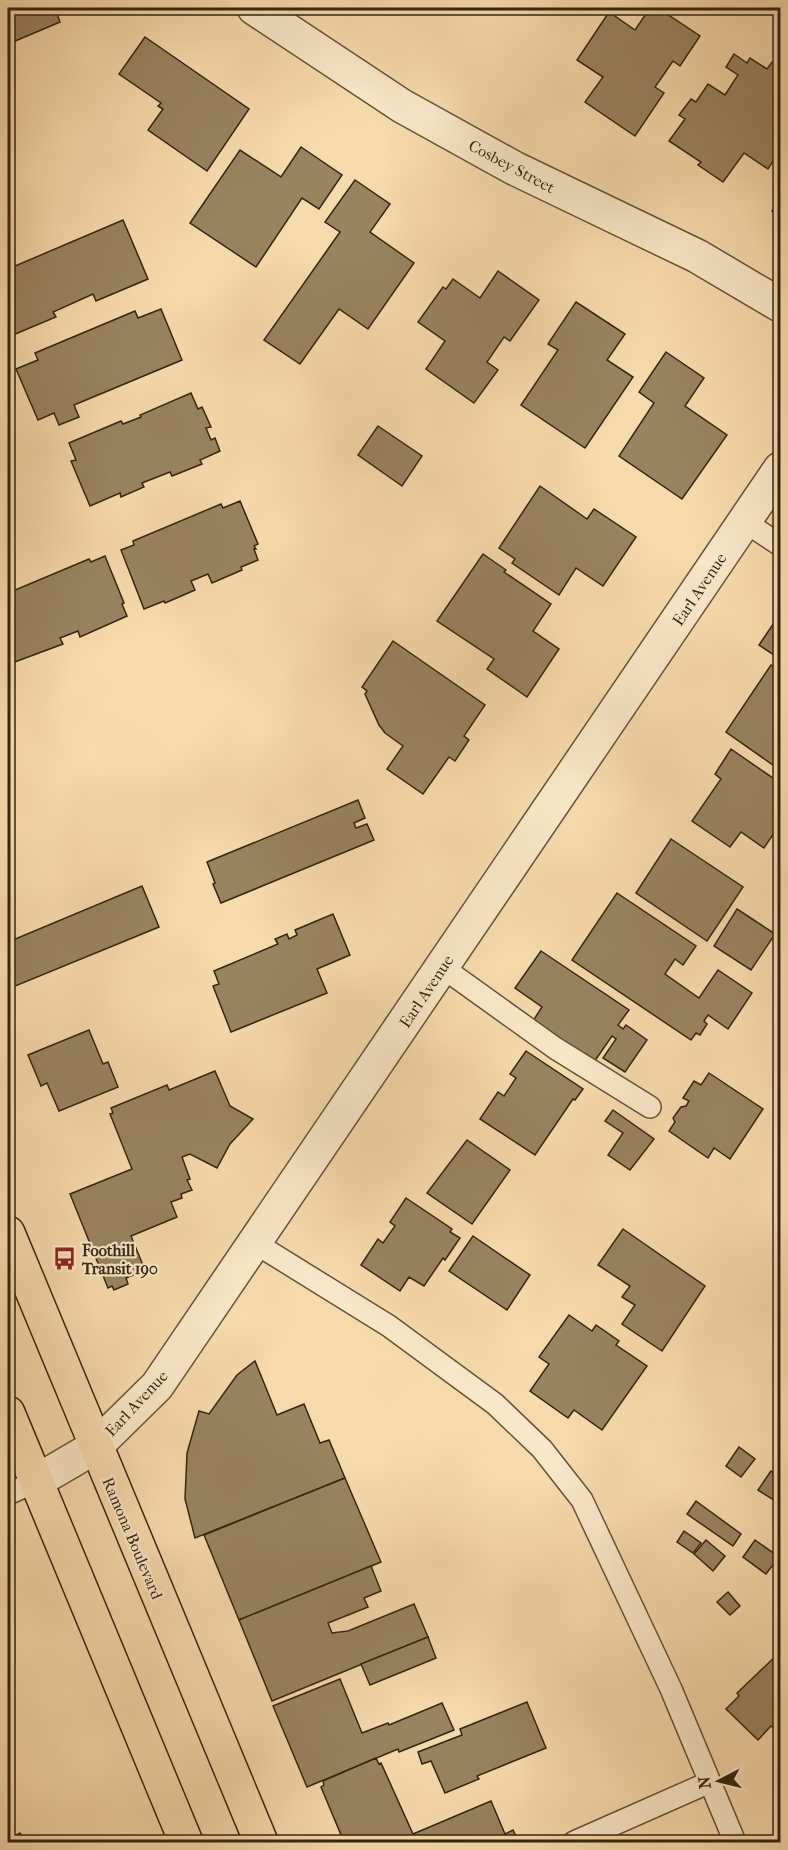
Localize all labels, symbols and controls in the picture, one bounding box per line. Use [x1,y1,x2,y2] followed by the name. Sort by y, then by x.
[465,136,558,197] street label: Cosbey Street
[668,549,731,629] street label: Earl Avenue
[395,951,458,1031] street label: Earl Avenue
[81,1241,158,1279] place label: Foothill Transit 190
[51,1246,77,1272] bus stop icon: Foothill Transit 190
[101,1366,172,1440] street label: Earl Avenue
[98,1474,167,1602] street label: Ramona Boulevard
[689,1751,749,1811] north arrow
[694,1775,715,1790] text: N

